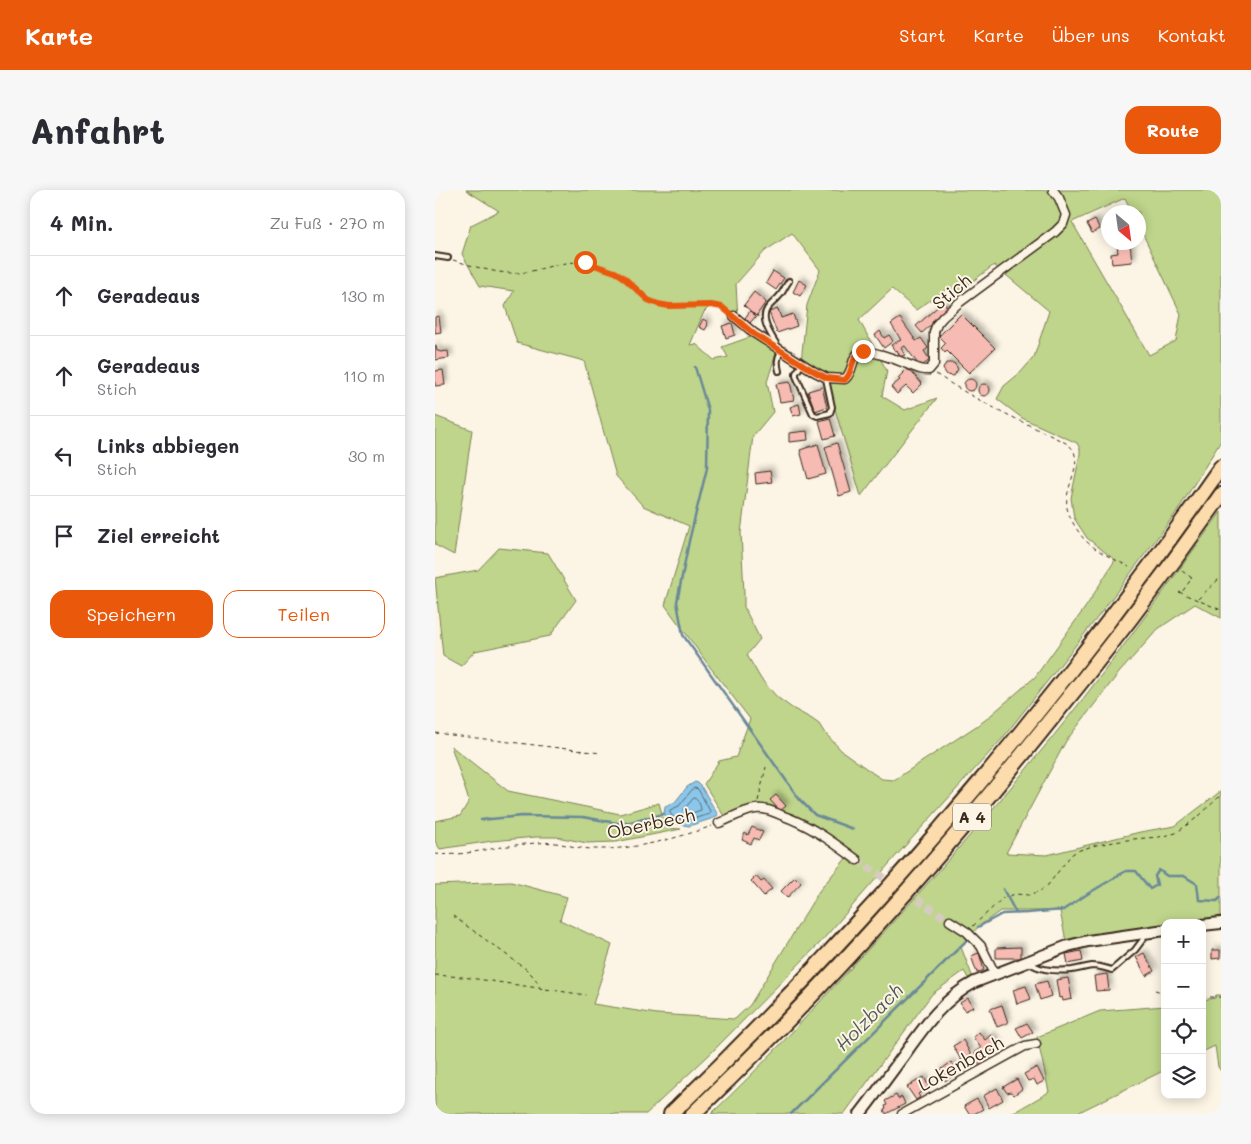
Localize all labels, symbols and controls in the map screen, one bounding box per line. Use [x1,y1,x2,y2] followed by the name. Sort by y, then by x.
[25,20,93,51] text: Karte
[899,23,946,47] text: Start
[974,23,1024,47] text: Karte
[1052,23,1130,47] text: Über uns
[1158,23,1226,47] text: Kontakt
[1125,106,1221,154] button: Route
[30,107,165,153] text: Anfahrt
[1101,205,1146,250] north arrow
[50,209,113,236] text: 4 Min.
[270,212,385,233] text: Zu Fuß · 270 m
[574,251,597,274] route start
[927,268,976,315] street label: Stich
[50,282,78,310] icon: ahead
[97,283,200,308] text: Geradeaus
[341,285,385,306] text: 130 m
[852,340,875,363] route end
[97,353,200,378] text: Geradeaus
[50,362,78,390] icon: ahead
[343,365,385,386] text: 110 m
[97,378,136,399] text: Stich
[97,433,239,458] text: Links abbiegen
[50,442,78,470] icon: left
[348,445,385,466] text: 30 m
[97,458,136,479] text: Stich
[50,522,78,550] icon: arrive
[97,523,220,548] text: Ziel erreicht
[50,590,213,638] button: Speichern
[223,590,385,638] button: Teilen
[605,802,697,844] street label: Oberbech
[953,804,991,830] road number: A 4
[1161,919,1206,1099] map controls
[1161,919,1206,964] button: +
[1161,964,1206,1009] button: −
[829,977,908,1056] water label: Holzbach
[1161,1009,1206,1054] button: locate
[913,1030,1008,1096] street label: Lokenbach
[1161,1054,1206,1099] button: layers

